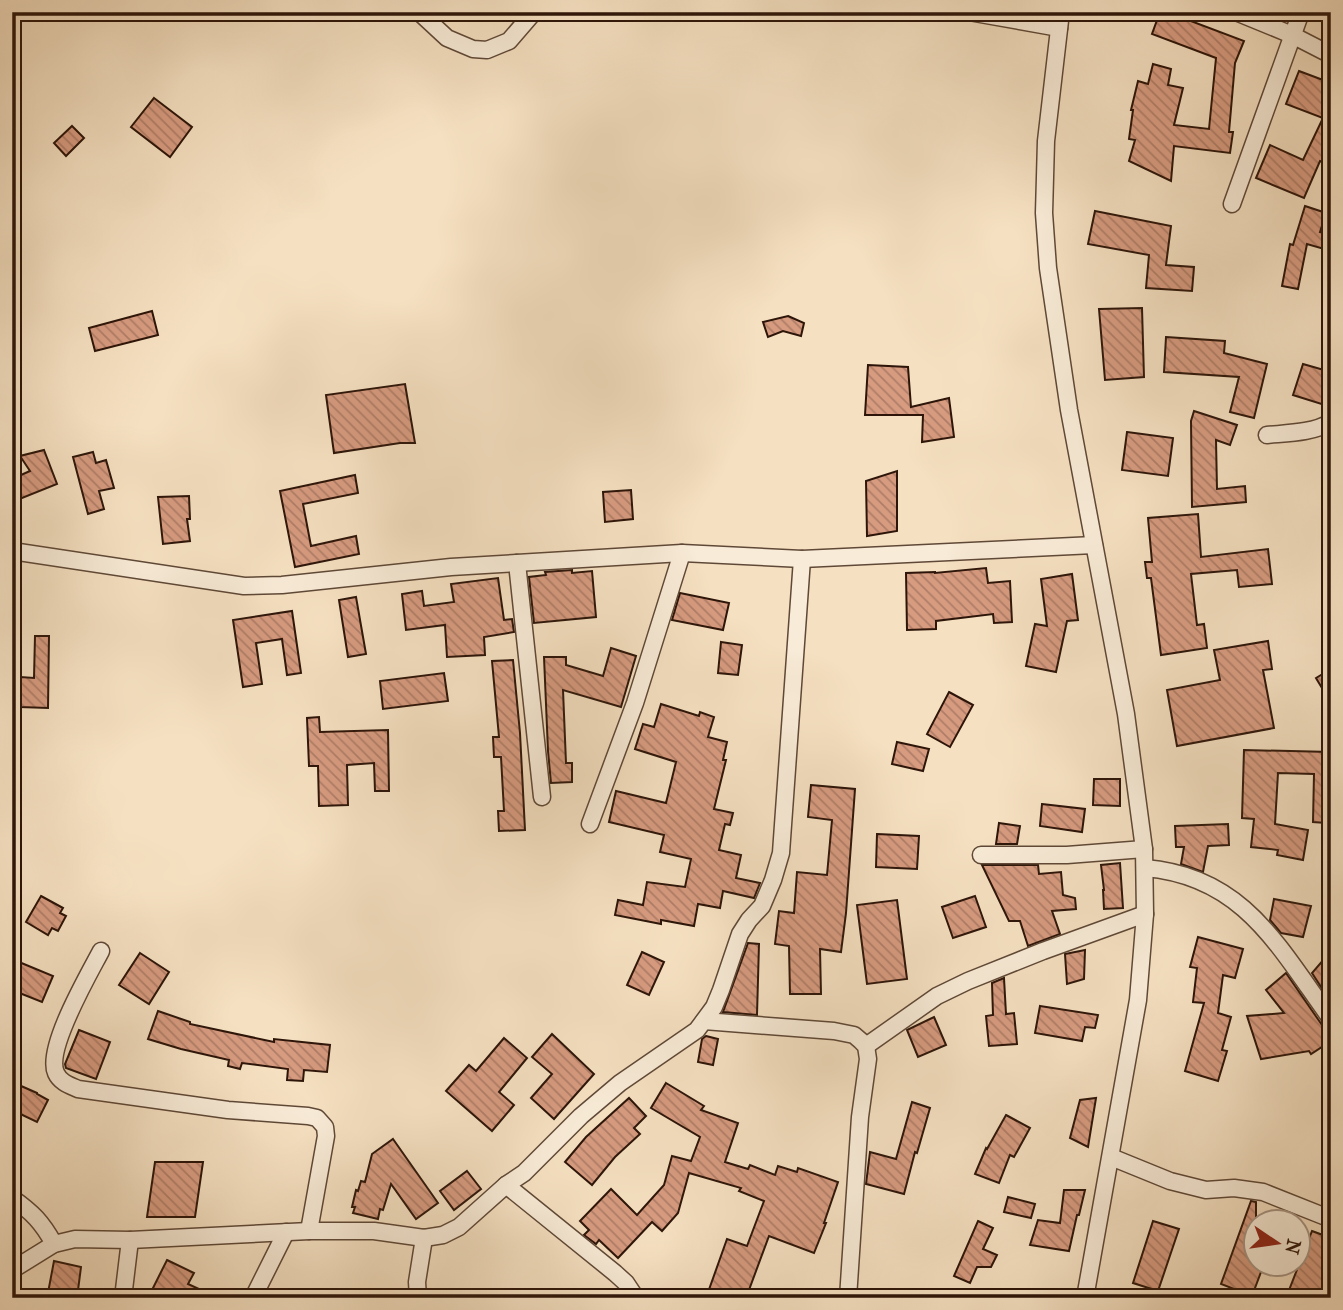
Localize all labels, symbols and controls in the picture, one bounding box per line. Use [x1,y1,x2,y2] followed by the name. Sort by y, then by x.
[1242,1208,1312,1278] north arrow
[1280,1237,1305,1257] text: N

